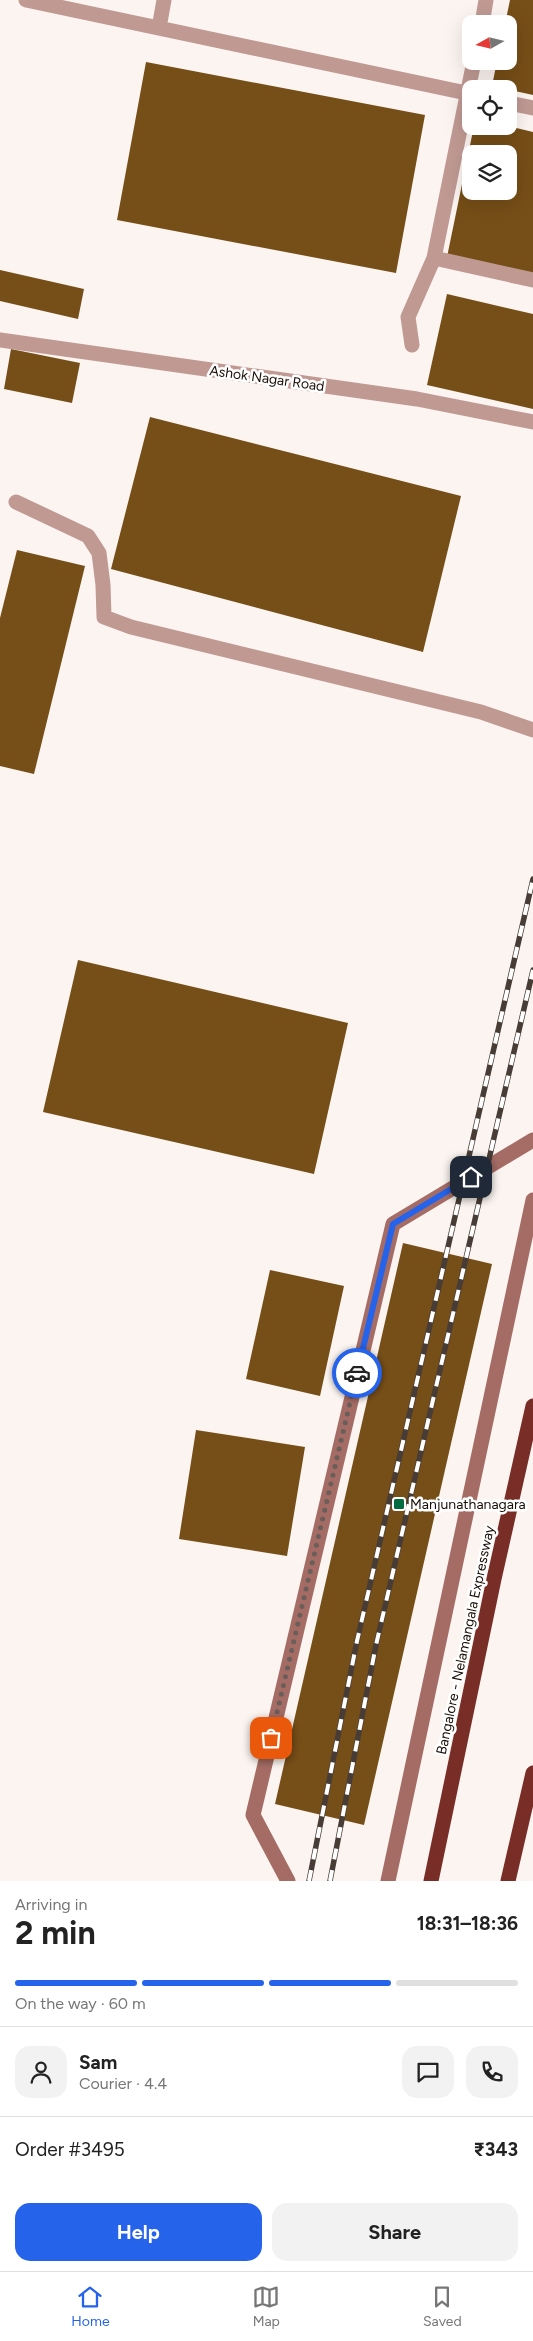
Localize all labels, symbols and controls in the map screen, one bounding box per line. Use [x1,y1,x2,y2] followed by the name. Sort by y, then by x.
[462,15,518,70] north arrow
[462,15,517,200] map controls
[462,80,517,135] button: locate
[462,145,517,200] button: layers
[208,362,326,395] street label: Ashok Nagar Road
[450,1156,492,1198] pin
[457,1163,485,1191] icon: home
[332,1348,382,1398] courier
[343,1359,371,1387] icon: car
[410,1496,526,1513] place label: Manjunathanagara
[392,1497,406,1511] marker: Manjunathanagara
[433,1523,498,1756] street label: Bangalore - Nelamangala Expressway
[250,1717,292,1759] pin
[257,1724,285,1752] icon: bag
[15,1895,87,1914] text: Arriving in
[417,1912,518,1935] text: 18:31–18:36
[15,1914,96,1952] text: 2 min
[15,1994,146,2013] text: On the way · 60 m
[15,2046,67,2098] button: person
[402,2046,454,2098] button: chat
[466,2046,518,2098] button: phone
[79,2051,117,2074] text: Sam
[79,2074,167,2093] text: Courier · 4.4
[15,2138,125,2161] text: Order #3495
[473,2138,518,2161] text: ₹343
[15,2203,262,2261] button: Help
[272,2203,518,2261] button: Share
[71,2283,110,2330] tab: Home
[252,2283,280,2330] tab: Map
[423,2283,462,2330] tab: Saved

